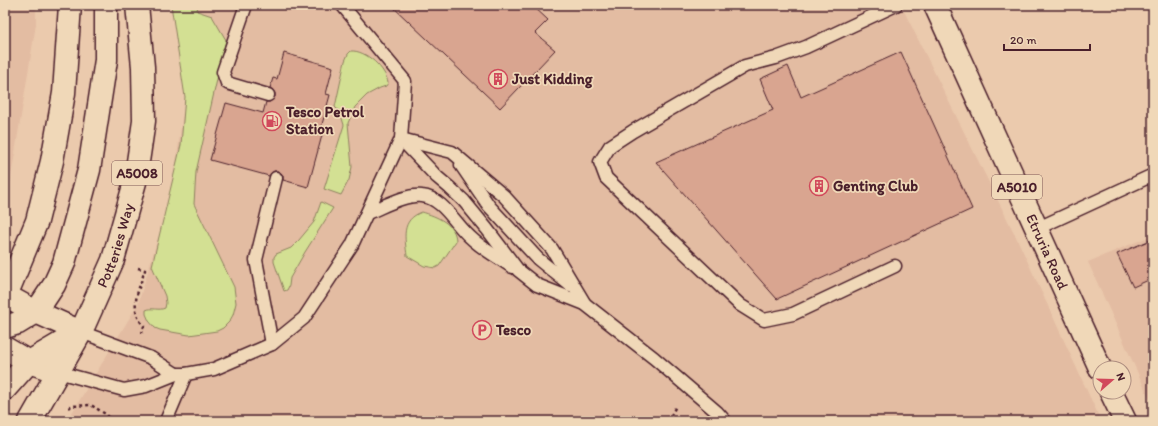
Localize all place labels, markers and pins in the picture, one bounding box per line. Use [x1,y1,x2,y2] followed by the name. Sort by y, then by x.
[487,68,509,90] building icon: Just Kidding
[511,70,593,89] place label: Just Kidding
[285,103,365,138] place label: Tesco Petrol Station
[261,110,283,132] fuel station icon: Tesco Petrol Station
[808,175,830,197] building icon: Genting Club
[833,177,918,196] place label: Genting Club
[471,319,493,341] parking icon: Tesco
[495,321,532,339] place label: Tesco

